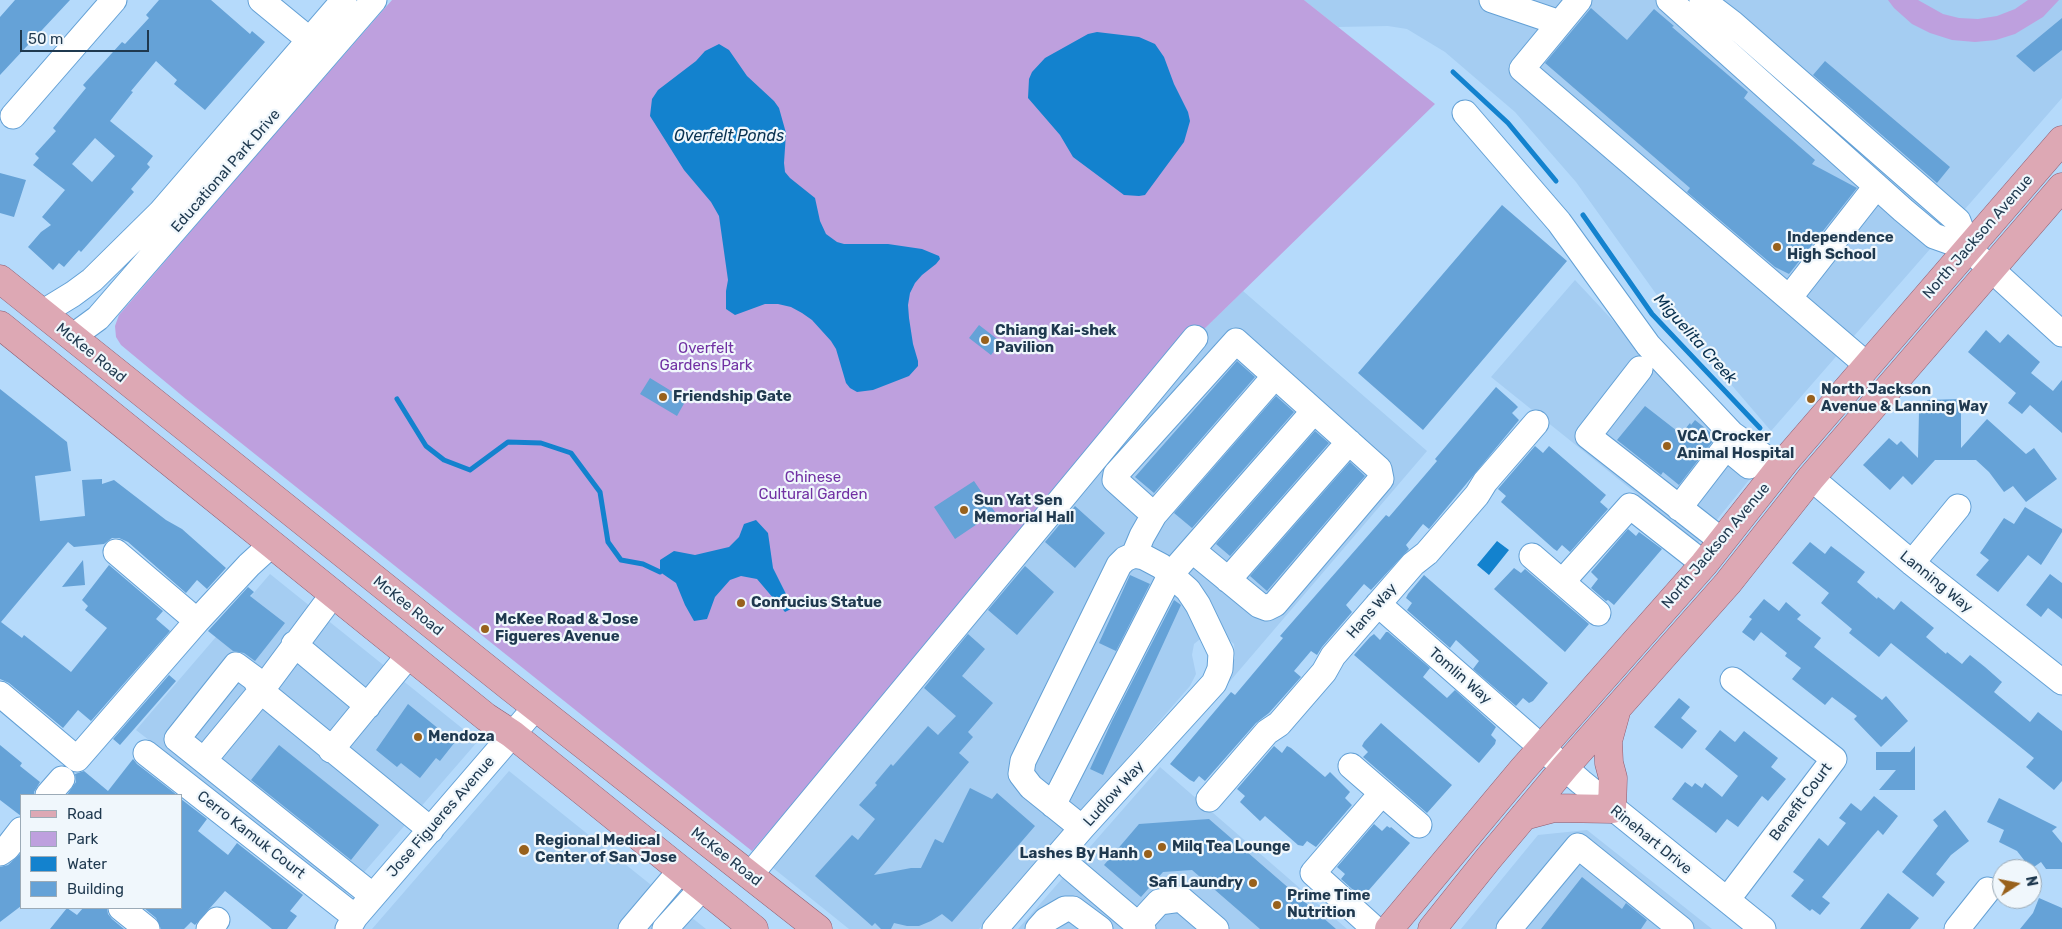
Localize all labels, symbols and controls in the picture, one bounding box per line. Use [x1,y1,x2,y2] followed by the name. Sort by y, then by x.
[22,20,151,52] scale bar
[28,30,63,48] text: 50 m
[168,106,284,236] street label: Educational Park Drive
[674,126,784,146] water label: Overfelt Ponds
[1919,171,2037,303] street label: North Jackson Avenue
[1787,229,1894,264] place label: Independence High School
[1771,241,1783,253] marker: Independence High School
[1649,290,1741,388] water label: Miguelita Creek
[52,319,130,387] street label: McKee Road
[995,322,1117,357] place label: Chiang Kai-shek Pavilion
[979,334,991,346] marker: Chiang Kai-shek Pavilion
[660,340,752,375] park label: Overfelt Gardens Park
[1821,381,1988,416] place label: North Jackson Avenue & Lanning Way
[673,388,792,406] place label: Friendship Gate
[657,391,669,403] marker: Friendship Gate
[1805,393,1817,405] marker: North Jackson Avenue & Lanning Way
[1677,428,1794,463] place label: VCA Crocker Animal Hospital
[1661,440,1673,452] marker: VCA Crocker Animal Hospital
[758,469,868,504] park label: Chinese Cultural Garden
[1658,479,1774,613] street label: North Jackson Avenue
[974,492,1074,527] place label: Sun Yat Sen Memorial Hall
[958,504,970,516] marker: Sun Yat Sen Memorial Hall
[1896,547,1976,617] street label: Lanning Way
[369,572,447,640] street label: McKee Road
[1343,580,1401,642] street label: Hans Way
[751,594,882,612] place label: Confucius Statue
[735,597,747,609] marker: Confucius Statue
[495,611,638,646] place label: McKee Road & Jose Figueres Avenue
[479,623,491,635] marker: McKee Road & Jose Figueres Avenue
[1425,644,1495,708] street label: Tomlin Way
[428,728,495,746] place label: Mendoza
[412,731,424,743] marker: Mendoza
[384,753,498,881] street label: Jose Figueres Avenue
[1080,758,1148,830] street label: Ludlow Way
[1766,760,1836,844] street label: Benefit Court
[193,787,309,883] street label: Cerro Kamuk Court
[20,794,182,909] legend
[1607,802,1695,878] street label: Rinehart Drive
[67,805,103,823] text: Road
[687,824,765,890] street label: McKee Road
[67,830,98,848] text: Park
[535,832,677,867] place label: Regional Medical Center of San Jose
[1172,838,1290,856] place label: Milq Tea Lounge
[1156,841,1168,853] marker: Milq Tea Lounge
[517,843,531,857] marker: Regional Medical Center of San Jose
[1020,845,1138,863] place label: Lashes By Hanh
[1142,848,1154,860] marker: Lashes By Hanh
[67,855,107,873] text: Water
[1992,859,2042,909] north arrow
[1149,874,1243,892] place label: Safi Laundry
[2022,875,2041,888] text: N
[1247,877,1259,889] marker: Safi Laundry
[67,880,124,898] text: Building
[1287,887,1370,922] place label: Prime Time Nutrition
[1271,899,1283,911] marker: Prime Time Nutrition

